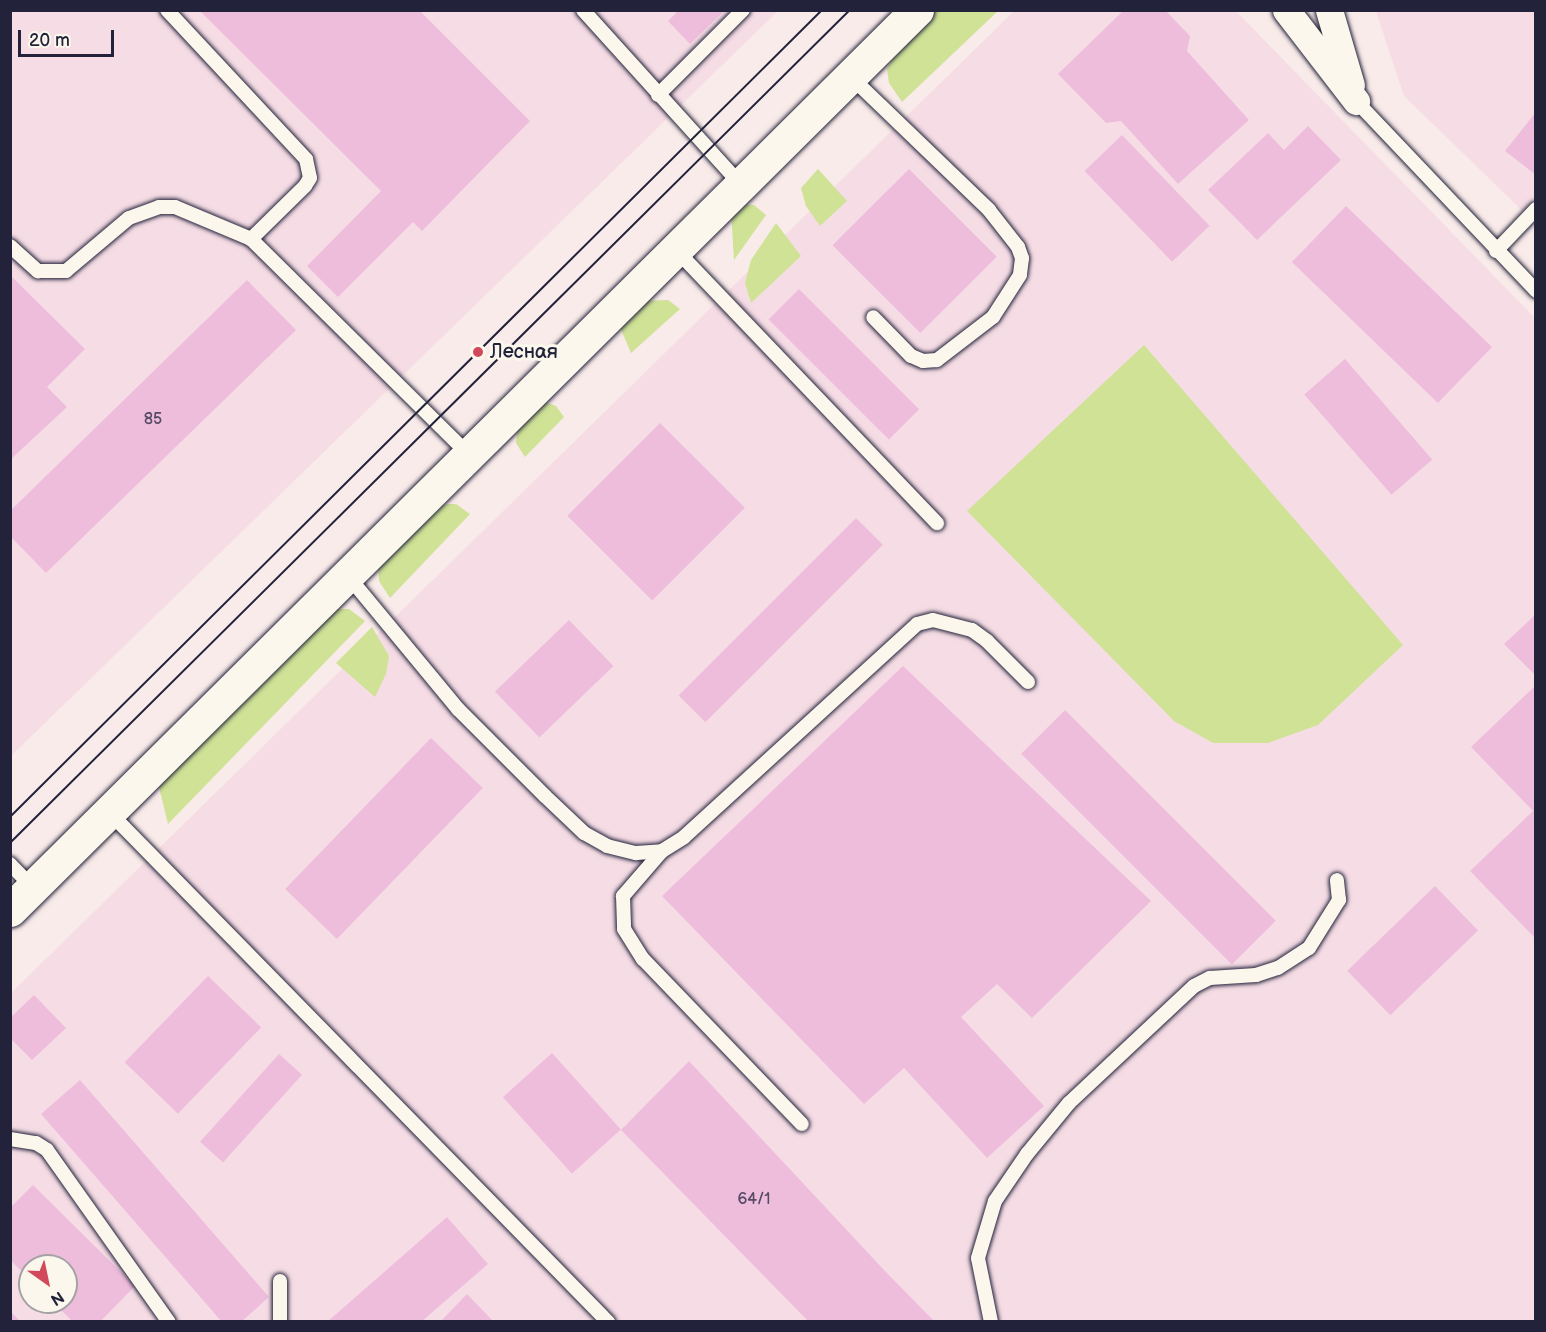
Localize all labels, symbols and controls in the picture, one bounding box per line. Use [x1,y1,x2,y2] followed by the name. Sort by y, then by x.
[21,18,117,56] scale bar
[29,30,70,51] text: 20 m
[490,340,558,364] place label: Лесная
[471,345,485,359] marker: Лесная
[144,410,162,430] house number: 85
[738,1190,770,1210] house number: 64/1
[18,1254,78,1314] north arrow
[47,1287,67,1309] text: N

